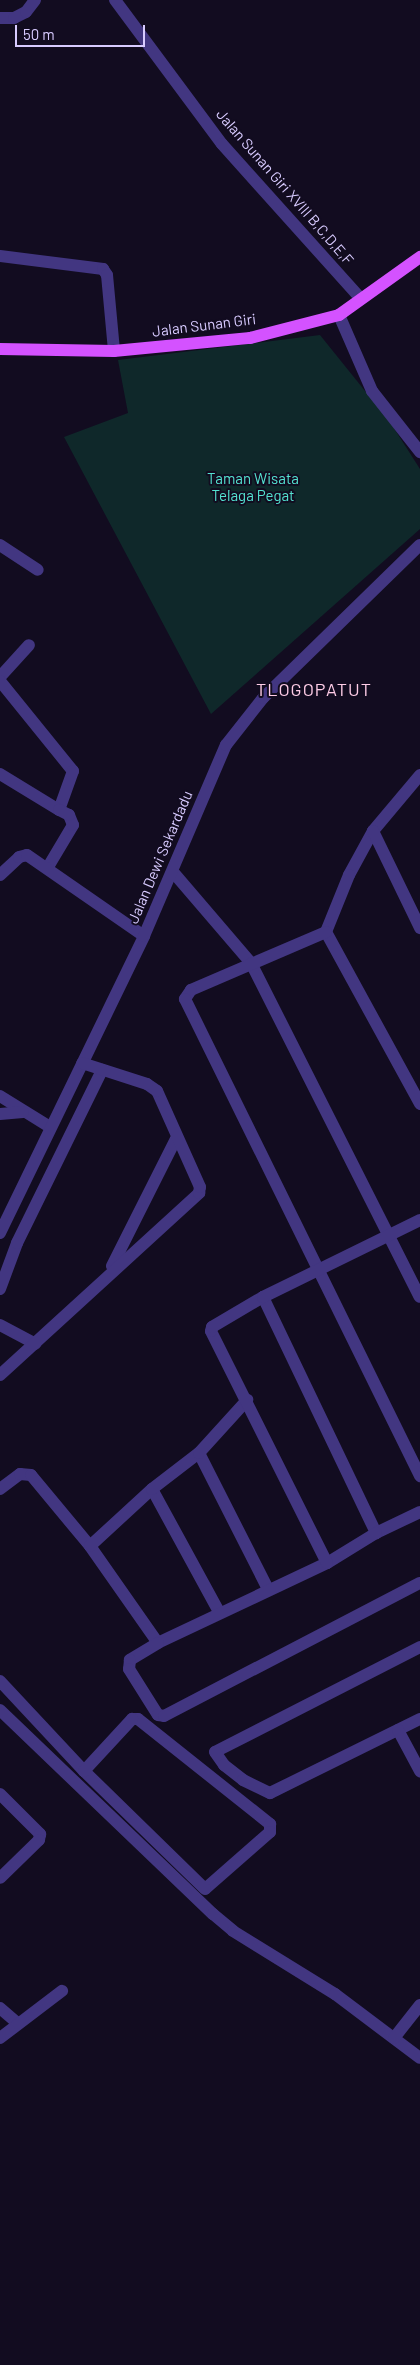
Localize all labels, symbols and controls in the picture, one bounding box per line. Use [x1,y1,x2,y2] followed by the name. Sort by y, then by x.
[18,15,148,47] scale bar
[23,25,55,43] text: 50 m
[212,105,358,269] street label: Jalan Sunan Giri XVIII B,C,D,E,F
[151,310,257,340] street label: Jalan Sunan Giri
[207,469,299,504] park label: Taman Wisata Telaga Pegat
[255,678,373,700] district label: TLOGOPATUT
[124,788,196,926] street label: Jalan Dewi Sekardadu

